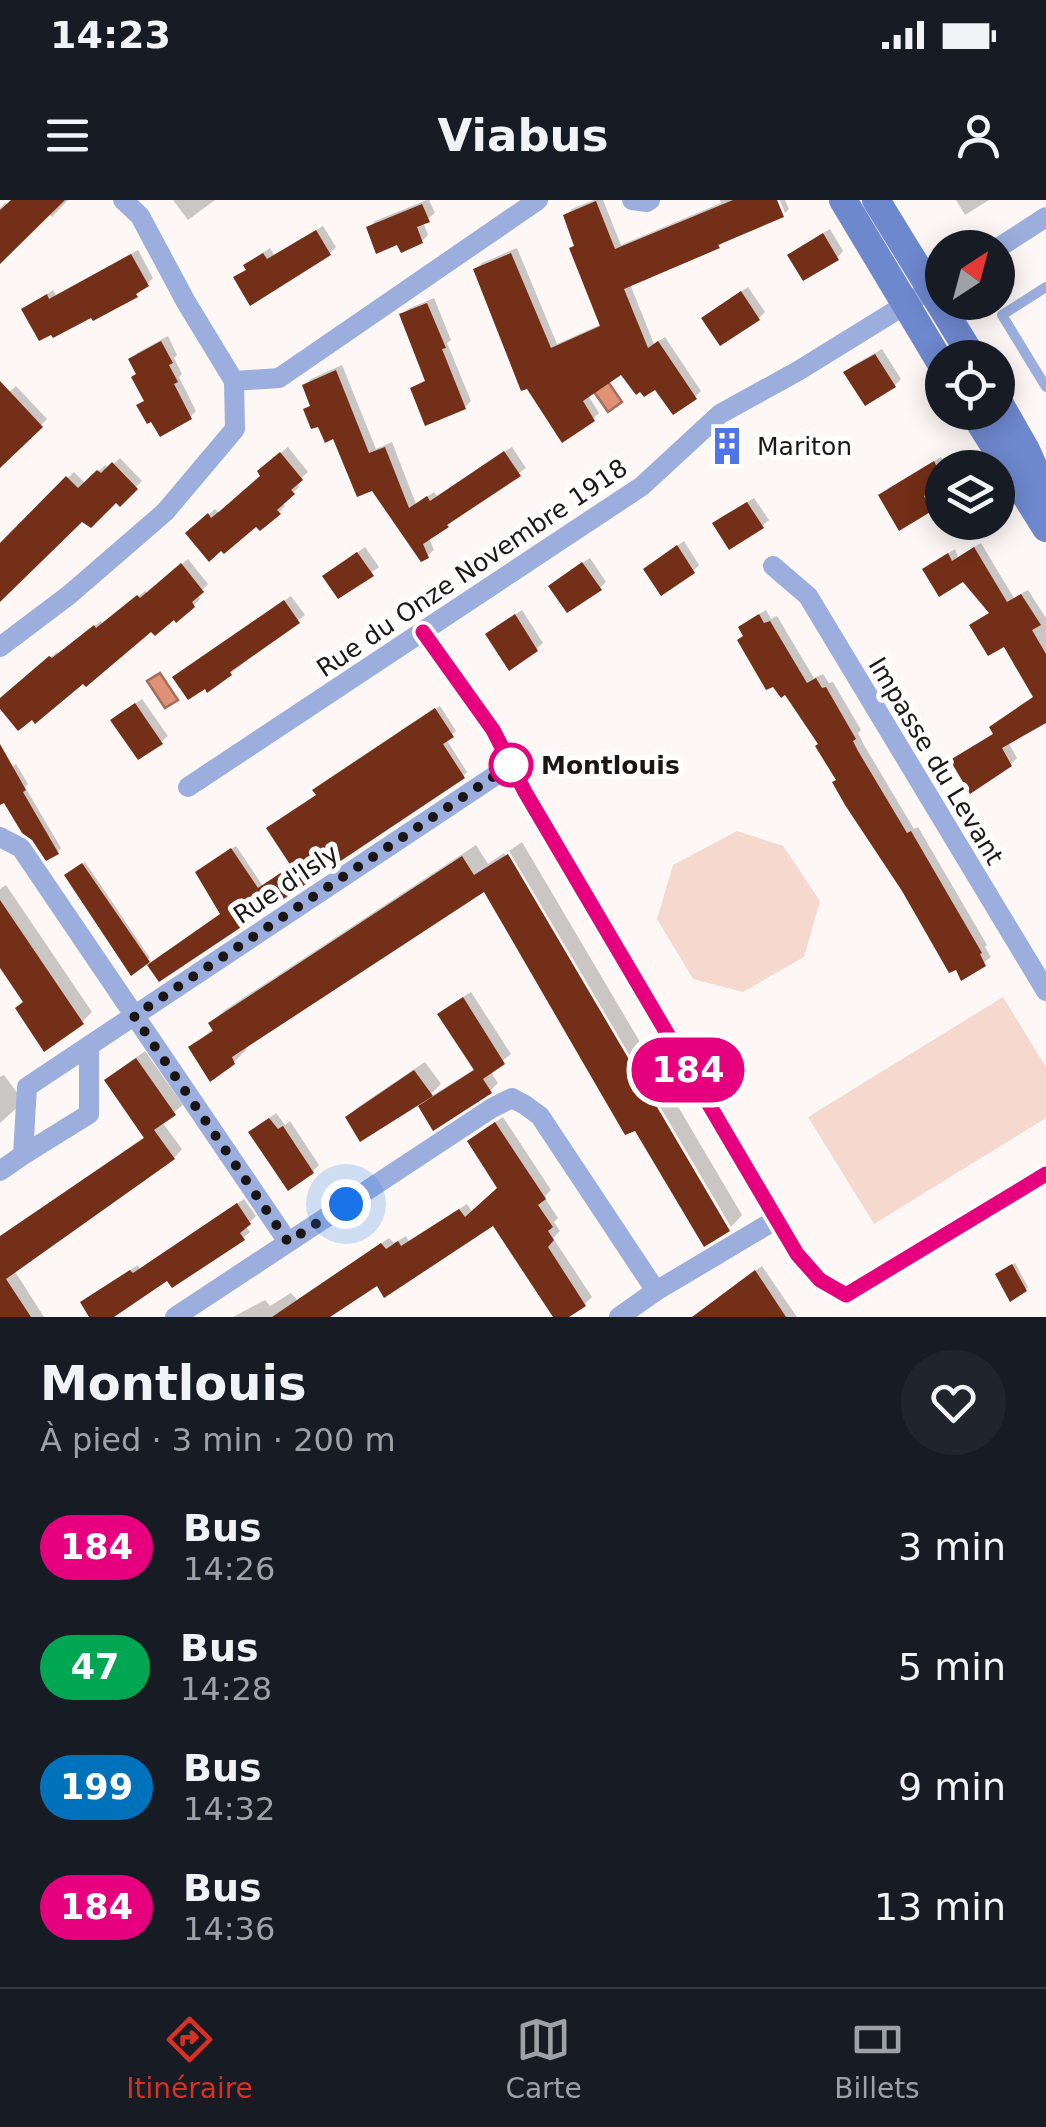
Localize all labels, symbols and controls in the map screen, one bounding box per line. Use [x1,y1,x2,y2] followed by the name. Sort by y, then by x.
[50,13,171,57] text: 14:23
[40,108,95,163] icon: menu
[951,108,1006,163] icon: person
[438,109,608,162] text: Viabus
[925,230,1015,320] north arrow
[925,230,1015,540] map controls
[925,340,1015,430] button: locate
[706,425,748,467] building icon: Mariton
[757,432,852,461] place label: Mariton
[925,450,1015,540] button: layers
[311,453,633,683] street label: Rue du Onze Novembre 1918
[863,652,1009,870] street label: Impasse du Levant
[490,744,532,786] marker: Montlouis
[541,751,680,780] place label: Montlouis
[228,838,344,930] street label: Rue d'Isly
[630,1038,746,1102] line badge: 184
[651,1050,725,1090] text: 184
[321,1179,371,1229] your location
[901,1350,1006,1455] button: heart
[40,1355,306,1411] text: Montlouis
[40,1421,396,1459] text: À pied · 3 min · 200 m
[183,1506,262,1550] text: Bus
[898,1525,1006,1569] text: 3 min
[60,1527,133,1567] text: 184
[183,1550,275,1588] text: 14:26
[180,1626,259,1670] text: Bus
[898,1645,1006,1689] text: 5 min
[71,1647,119,1687] text: 47
[180,1670,272,1708] text: 14:28
[183,1746,262,1790] text: Bus
[898,1765,1006,1809] text: 9 min
[60,1767,133,1807] text: 199
[183,1790,275,1828] text: 14:32
[183,1866,262,1910] text: Bus
[874,1885,1006,1929] text: 13 min
[60,1887,133,1927] text: 184
[183,1910,275,1948] text: 14:36
[126,2012,253,2105] tab: Itinéraire
[505,2012,582,2105] tab: Carte
[834,2012,920,2105] tab: Billets

